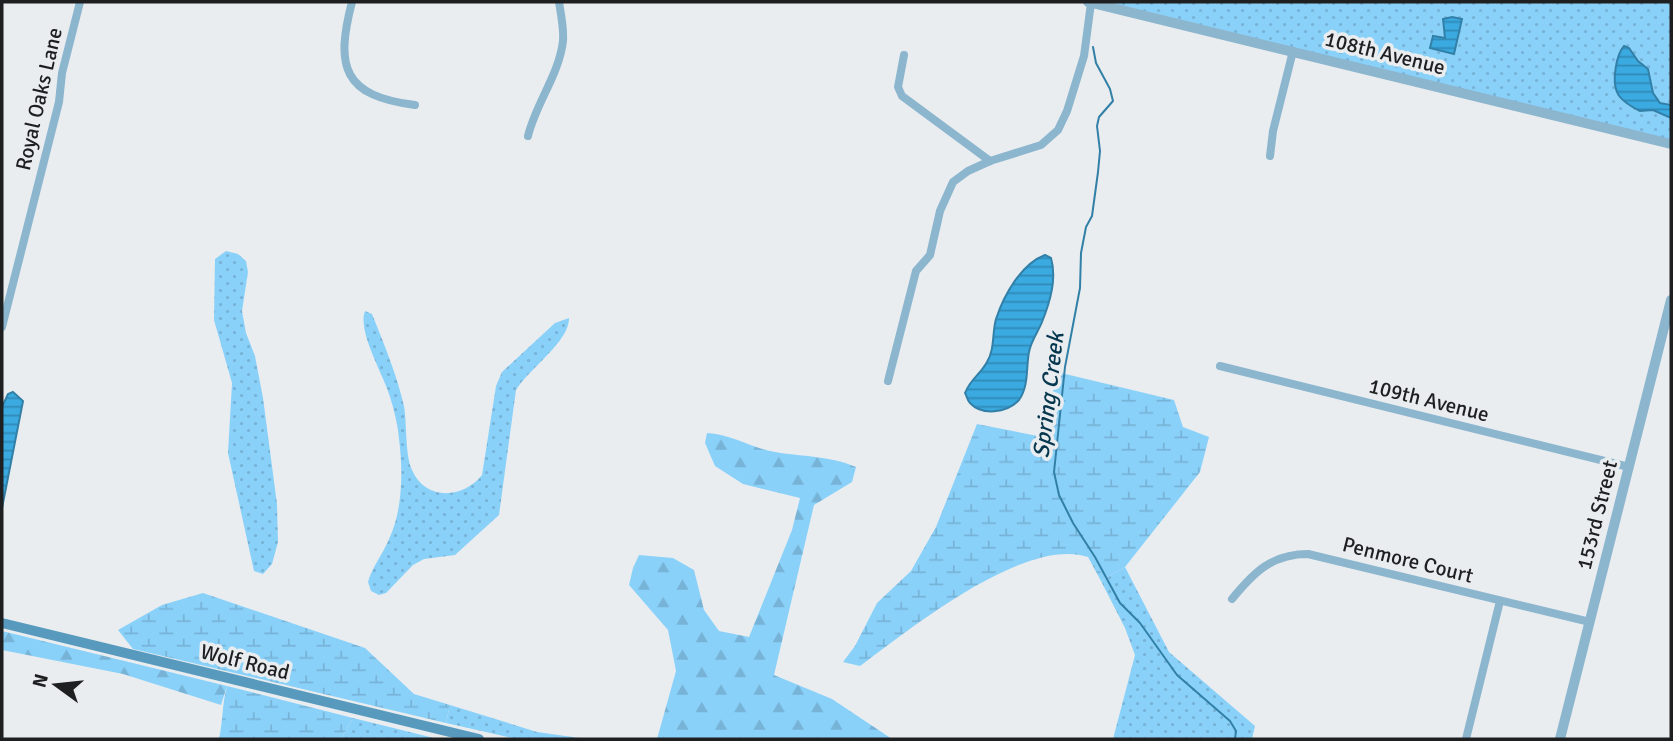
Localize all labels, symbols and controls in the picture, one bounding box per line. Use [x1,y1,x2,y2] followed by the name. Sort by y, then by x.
[10,25,68,173] street label: Royal Oaks Lane
[1322,25,1448,81] street label: 108th Avenue
[1026,328,1071,460] water label: Spring Creek
[1366,372,1492,428] street label: 109th Avenue
[1571,458,1623,572] street label: 153rd Street
[1340,531,1476,589] street label: Penmore Court
[198,638,292,686] street label: Wolf Road
[21,650,91,720] north arrow
[27,671,54,690] text: N

